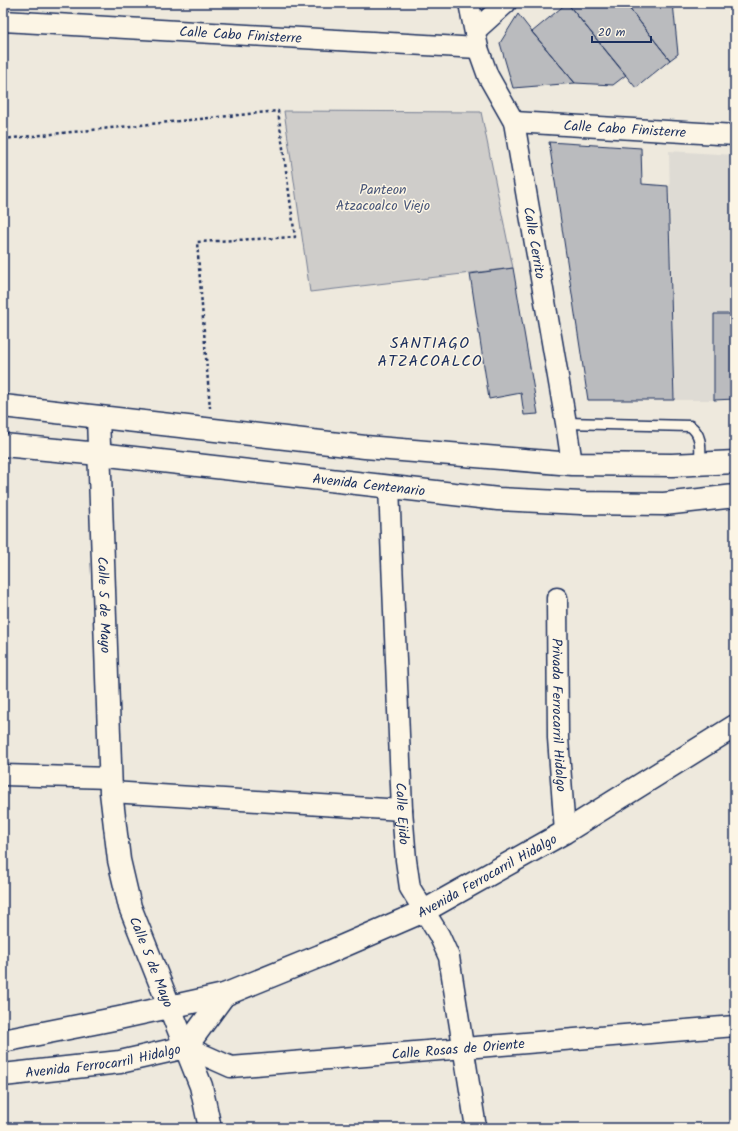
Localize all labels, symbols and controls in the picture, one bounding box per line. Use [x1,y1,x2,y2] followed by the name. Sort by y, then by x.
[592,18,651,44] scale bar
[179,21,303,50] street label: Calle Cabo Finisterre
[598,23,626,42] text: 20 m
[563,115,687,144] street label: Calle Cabo Finisterre
[336,179,430,217] park label: Panteon Atzacoalco Viejo
[517,205,551,281] street label: Calle Cerrito
[377,331,483,374] district label: SANTIAGO ATZACOALCO
[311,468,426,503] street label: Avenida Centenario
[91,556,116,653] street label: Calle 5 de Mayo
[545,638,572,793] street label: Privada Ferrocarril Hidalgo
[389,782,415,846] street label: Calle Ejido
[414,828,562,925] street label: Avenida Ferrocarril Hidalgo
[123,913,179,1011] street label: Calle 5 de Mayo
[391,1033,526,1066] street label: Calle Rosas de Oriente
[24,1039,183,1084] street label: Avenida Ferrocarril Hidalgo

